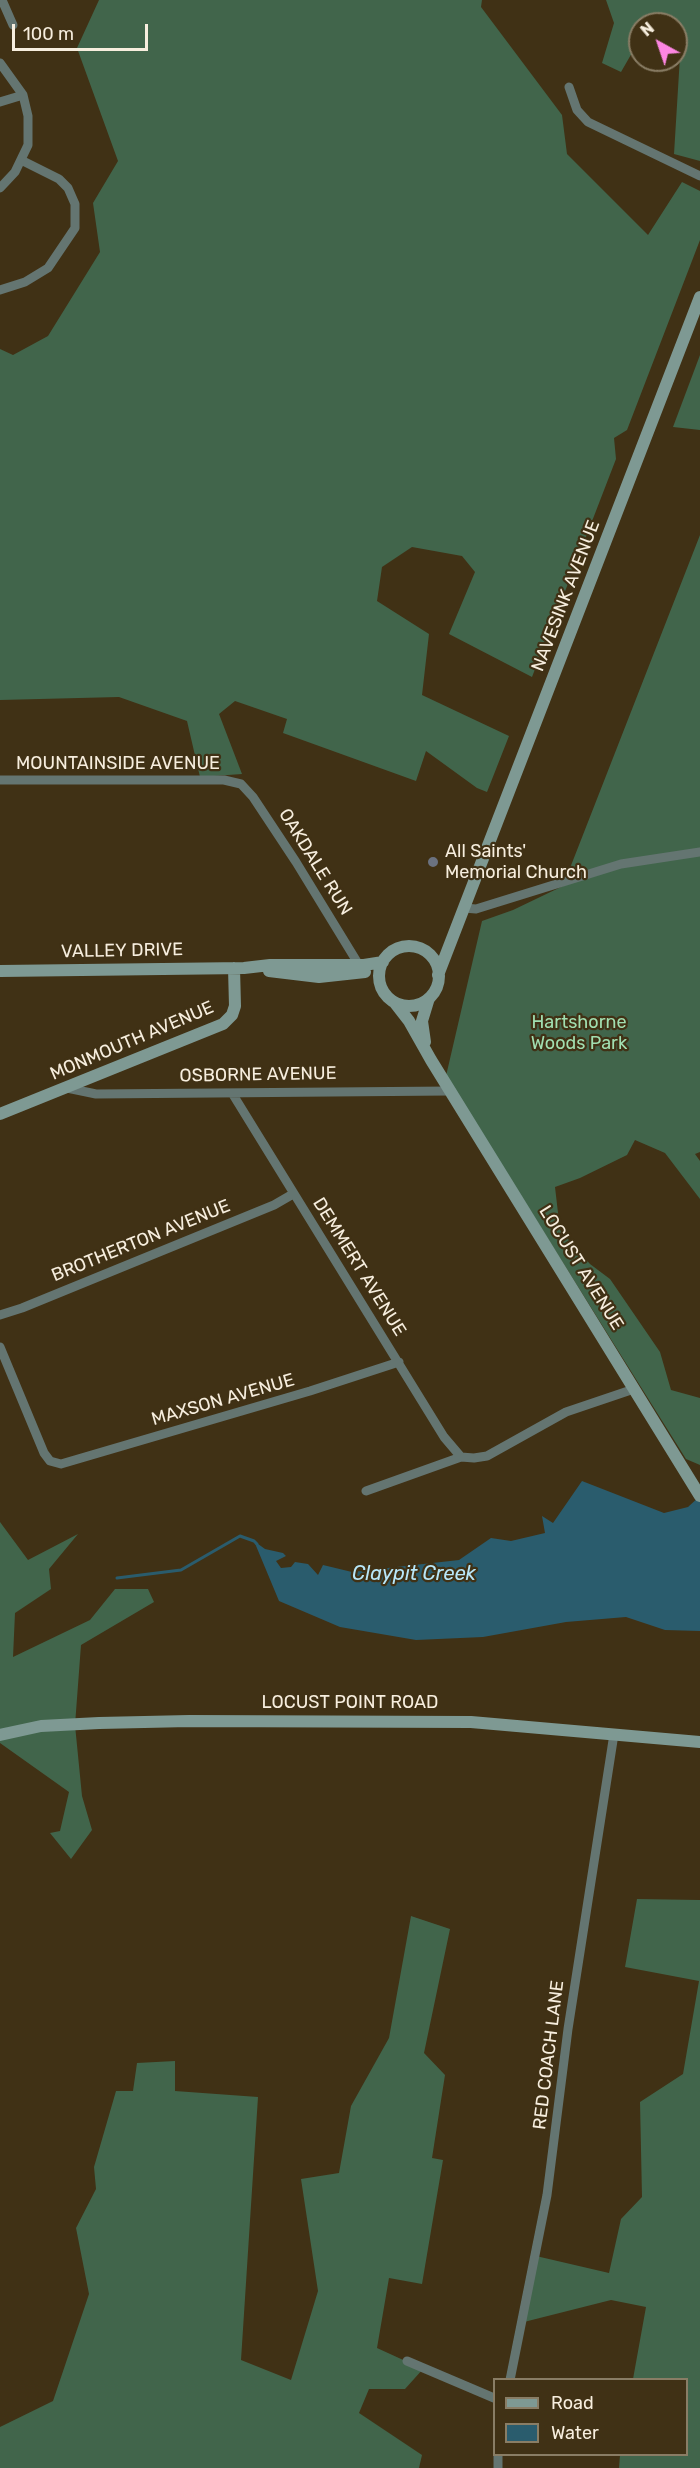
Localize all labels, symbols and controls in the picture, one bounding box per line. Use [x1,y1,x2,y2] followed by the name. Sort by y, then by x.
[15,12,152,50] scale bar
[628,12,688,72] north arrow
[637,18,658,40] text: N
[23,23,74,45] text: 100 m
[527,517,605,675] street label: NAVESINK AVENUE
[16,753,220,775] street label: MOUNTAINSIDE AVENUE
[274,805,356,919] street label: OAKDALE RUN
[445,841,587,884] place label: All Saints' Memorial Church
[426,855,440,869] marker: All Saints' Memorial Church
[61,939,183,963] street label: VALLEY DRIVE
[47,997,217,1085] street label: MONMOUTH AVENUE
[531,1012,627,1054] park label: Hartshorne Woods Park
[179,1063,337,1087] street label: OSBORNE AVENUE
[308,1194,410,1340] street label: DEMMERT AVENUE
[49,1195,233,1287] street label: BROTHERTON AVENUE
[534,1202,628,1334] street label: LOCUST AVENUE
[149,1369,297,1431] street label: MAXSON AVENUE
[352,1562,476,1586] water label: Claypit Creek
[262,1692,438,1714] street label: LOCUST POINT ROAD
[529,1979,569,2131] street label: RED COACH LANE
[493,2378,688,2456] legend
[551,2392,594,2414] text: Road
[551,2422,599,2444] text: Water

